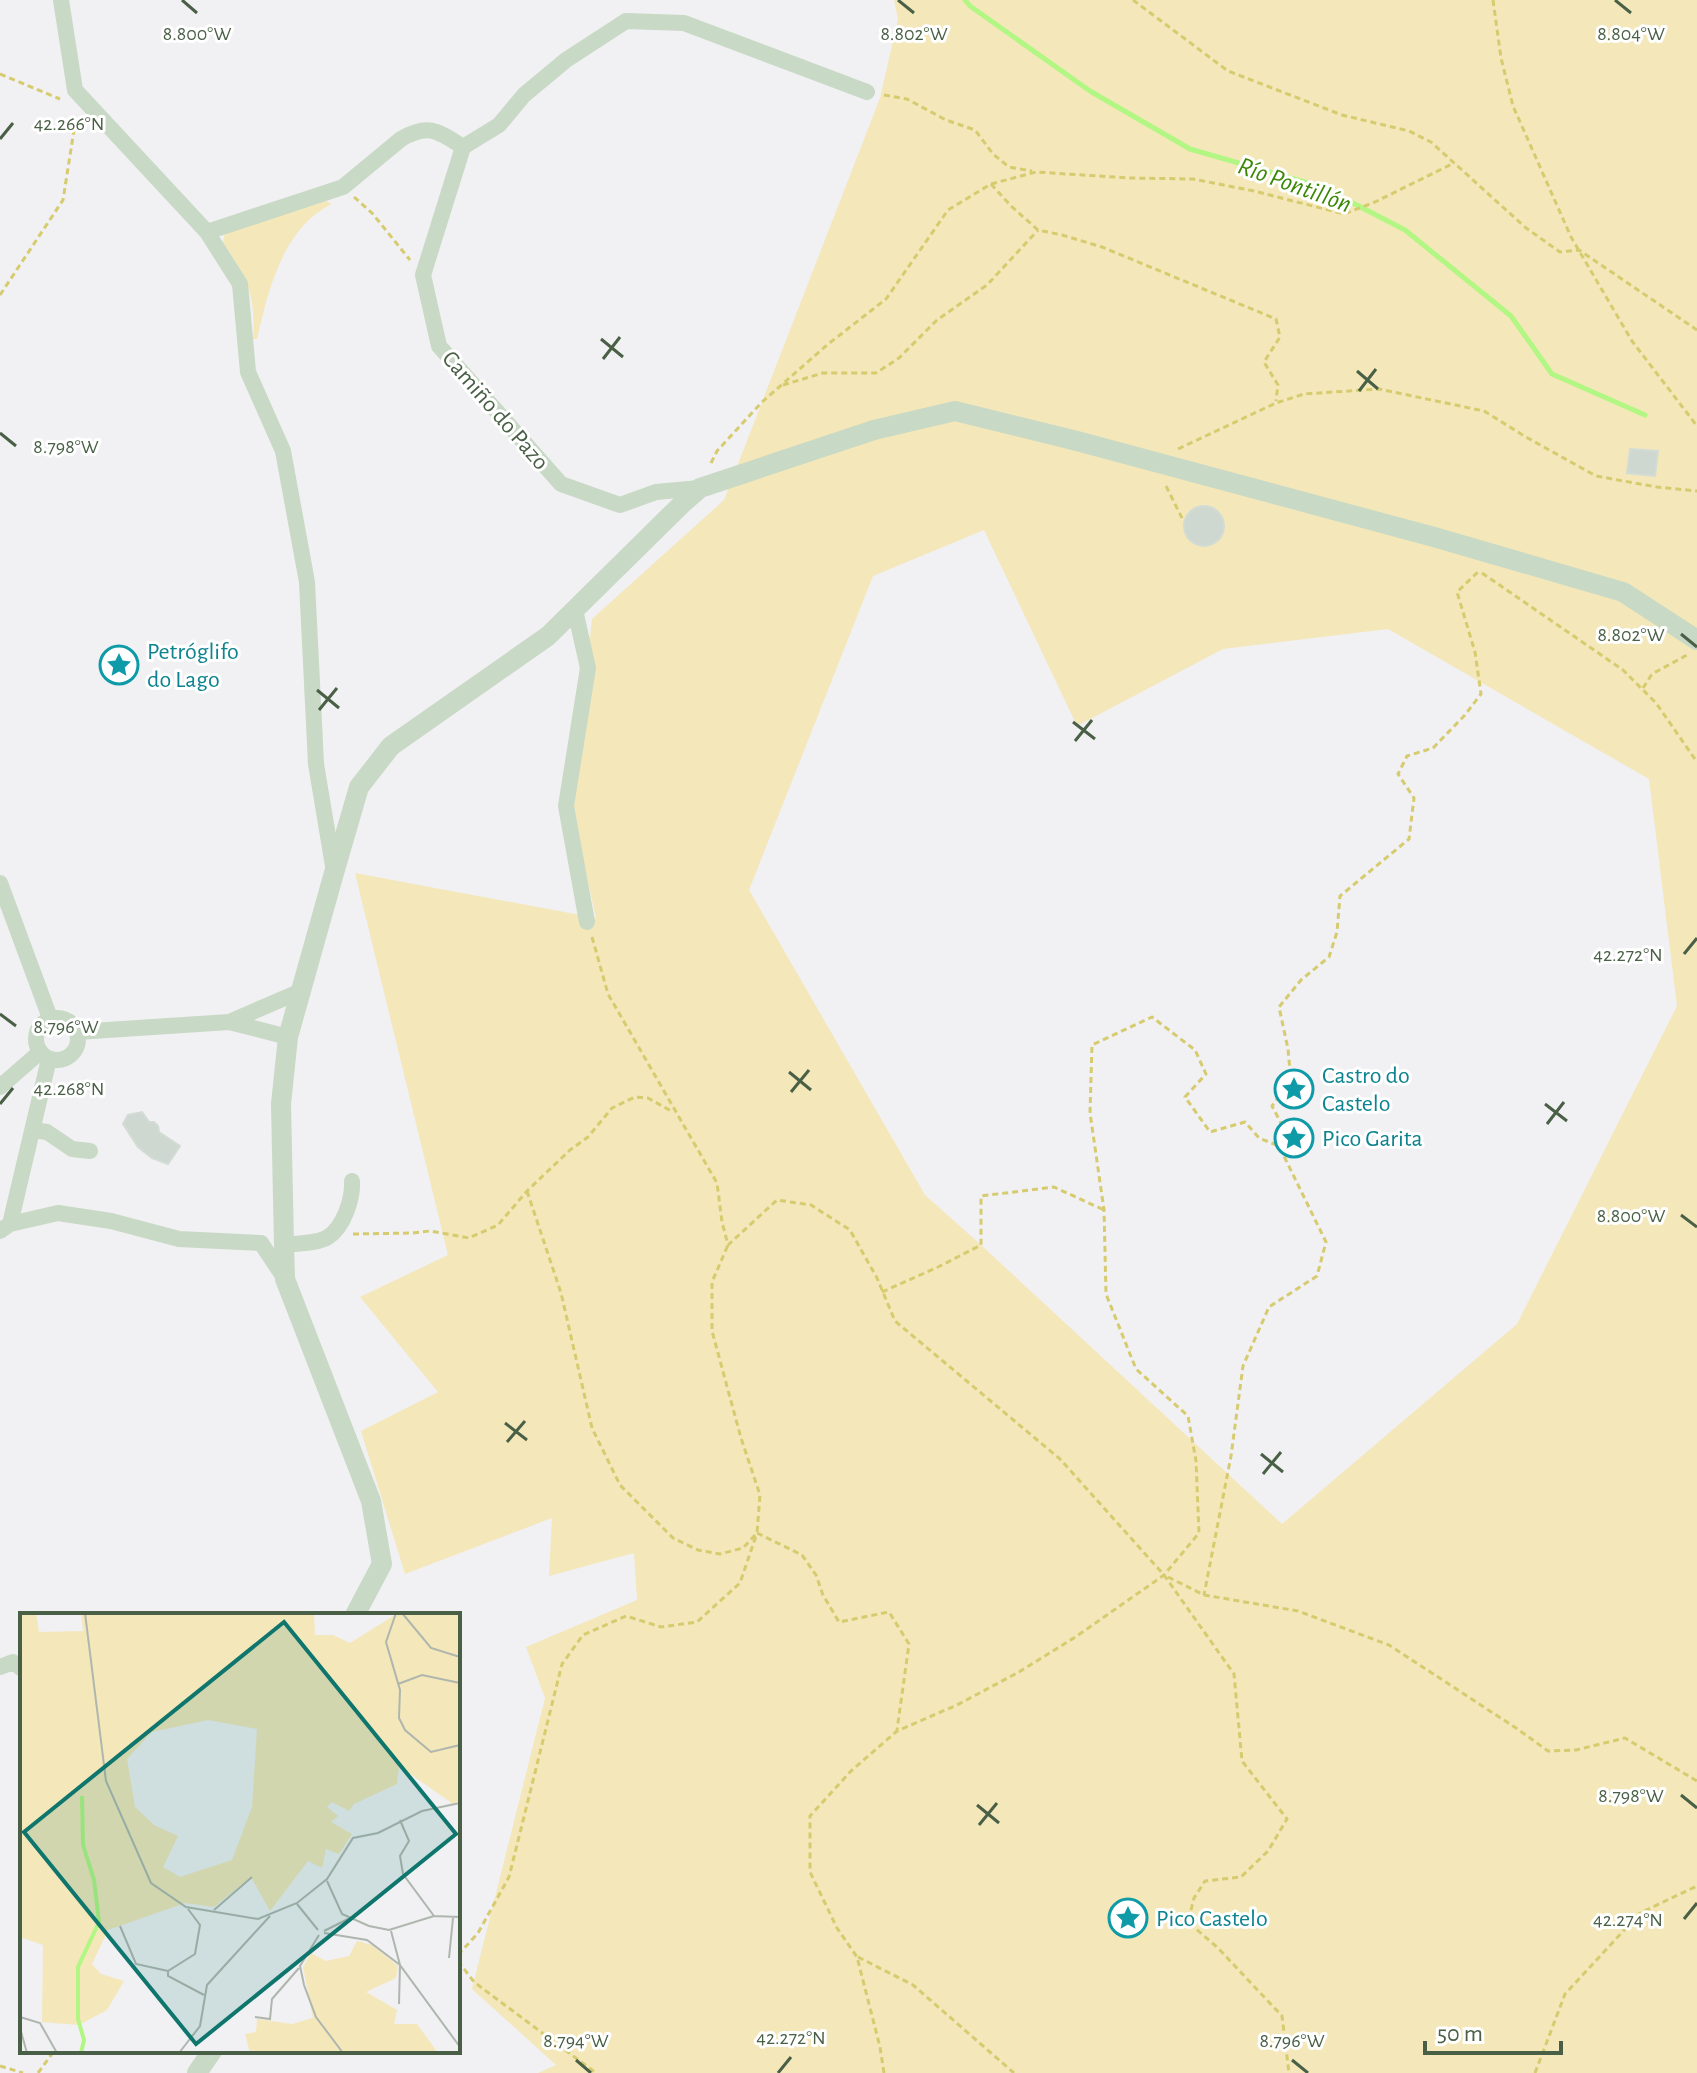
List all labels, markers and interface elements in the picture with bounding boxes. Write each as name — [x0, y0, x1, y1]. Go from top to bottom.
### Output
text: 8.800°W — [163, 24, 231, 44]
text: 8.802°W — [880, 24, 948, 44]
text: 8.804°W — [1597, 24, 1665, 44]
text: 42.266°N — [34, 114, 104, 134]
water label: Río Pontillón — [1234, 152, 1355, 217]
street label: Camiño do Pazo — [437, 347, 553, 475]
text: 8.798°W — [33, 437, 99, 457]
text: 8.802°W — [1597, 625, 1665, 645]
place label: Petróglifo do Lago — [147, 640, 239, 692]
place icon: Petróglifo do Lago — [98, 644, 140, 686]
text: 42.272°N — [1593, 945, 1663, 965]
text: 8.796°W — [33, 1017, 99, 1037]
place label: Castro do Castelo — [1322, 1064, 1410, 1116]
place icon: Castro do Castelo — [1273, 1068, 1315, 1110]
text: 42.268°N — [34, 1079, 104, 1099]
place icon: Pico Garita — [1273, 1117, 1315, 1159]
place label: Pico Garita — [1322, 1127, 1423, 1151]
text: 8.800°W — [1597, 1206, 1665, 1226]
inset map — [20, 1613, 460, 2053]
text: 8.798°W — [1598, 1786, 1664, 1806]
place icon: Pico Castelo — [1107, 1897, 1149, 1939]
place label: Pico Castelo — [1156, 1907, 1268, 1931]
text: 42.274°N — [1593, 1910, 1663, 1930]
scale bar — [1425, 2005, 1561, 2055]
text: 50 m — [1437, 2022, 1483, 2046]
text: 42.272°N — [756, 2028, 826, 2048]
text: 8.794°W — [543, 2031, 609, 2051]
text: 8.796°W — [1259, 2031, 1325, 2051]

